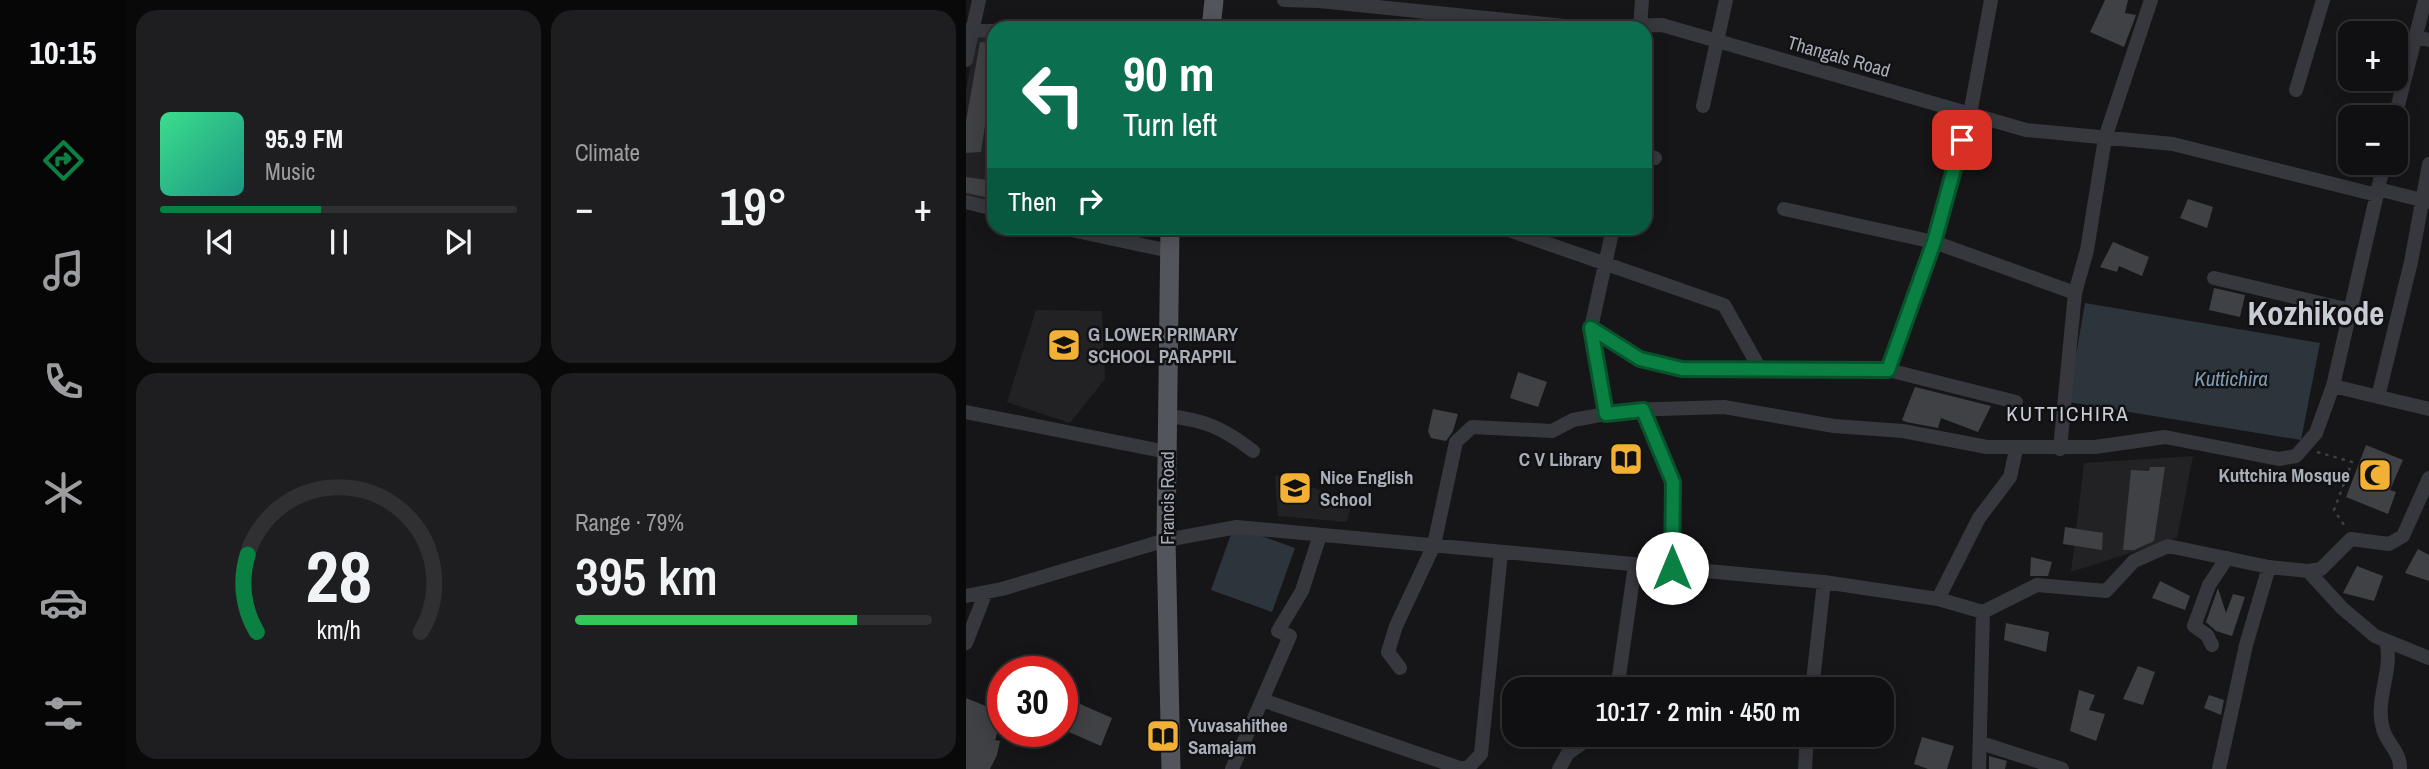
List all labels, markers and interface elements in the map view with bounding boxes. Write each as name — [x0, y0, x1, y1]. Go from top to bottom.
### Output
map controls — [2338, 21, 2408, 175]
button: + — [2338, 21, 2408, 91]
street label: Thangals Road — [1785, 29, 1893, 83]
text: 10:15 — [29, 31, 97, 74]
text: 90 m — [1123, 40, 1215, 106]
icon: left — [1008, 49, 1099, 140]
text: Turn left — [1123, 103, 1217, 146]
button: − — [2338, 105, 2408, 175]
pin — [1932, 110, 1992, 170]
text: 95.9 FM — [265, 121, 343, 156]
icon: arrive — [1943, 121, 1981, 159]
icon: directions — [39, 136, 88, 185]
text: Climate — [575, 137, 640, 168]
text: Music — [265, 156, 315, 187]
text: 19° — [719, 171, 788, 241]
text: − — [575, 182, 593, 233]
text: + — [914, 182, 932, 233]
icon: right — [1071, 182, 1109, 220]
text: Then — [1008, 184, 1057, 219]
icon: previous — [201, 223, 239, 261]
icon: pause — [320, 223, 358, 261]
icon: next — [439, 223, 477, 261]
icon: music — [39, 246, 88, 295]
district label: Kozhikode — [2248, 291, 2384, 335]
place label: G LOWER PRIMARY SCHOOL PARAPPIL — [1088, 321, 1239, 369]
school or university icon: G LOWER PRIMARY SCHOOL PARAPPIL — [1045, 326, 1083, 364]
icon: phone — [39, 357, 88, 406]
water label: Kuttichira — [2194, 364, 2268, 393]
district label: KUTTICHIRA — [2006, 399, 2130, 428]
library icon: C V Library — [1607, 440, 1645, 478]
place label: C V Library — [1519, 446, 1602, 472]
street label: Francis Road — [1154, 451, 1180, 545]
mosque icon: Kuttchira Mosque — [2356, 456, 2394, 494]
place label: Kuttchira Mosque — [2218, 462, 2350, 488]
place label: Nice English School — [1320, 464, 1414, 512]
icon: climate — [39, 468, 88, 517]
school or university icon: Nice English School — [1276, 469, 1314, 507]
text: Range · 79% — [575, 507, 684, 538]
text: 28 — [305, 527, 372, 625]
position arrow — [1635, 531, 1709, 605]
text: 395 km — [575, 541, 718, 611]
icon: car — [39, 578, 88, 627]
text: km/h — [316, 613, 361, 647]
speed limit sign: 30 — [987, 656, 1078, 747]
icon: filters — [39, 689, 88, 738]
text: 10:17 · 2 min · 450 m — [1596, 694, 1800, 729]
place label: Yuvasahithee Samajam — [1188, 712, 1288, 760]
library icon: Yuvasahithee Samajam — [1144, 717, 1182, 755]

